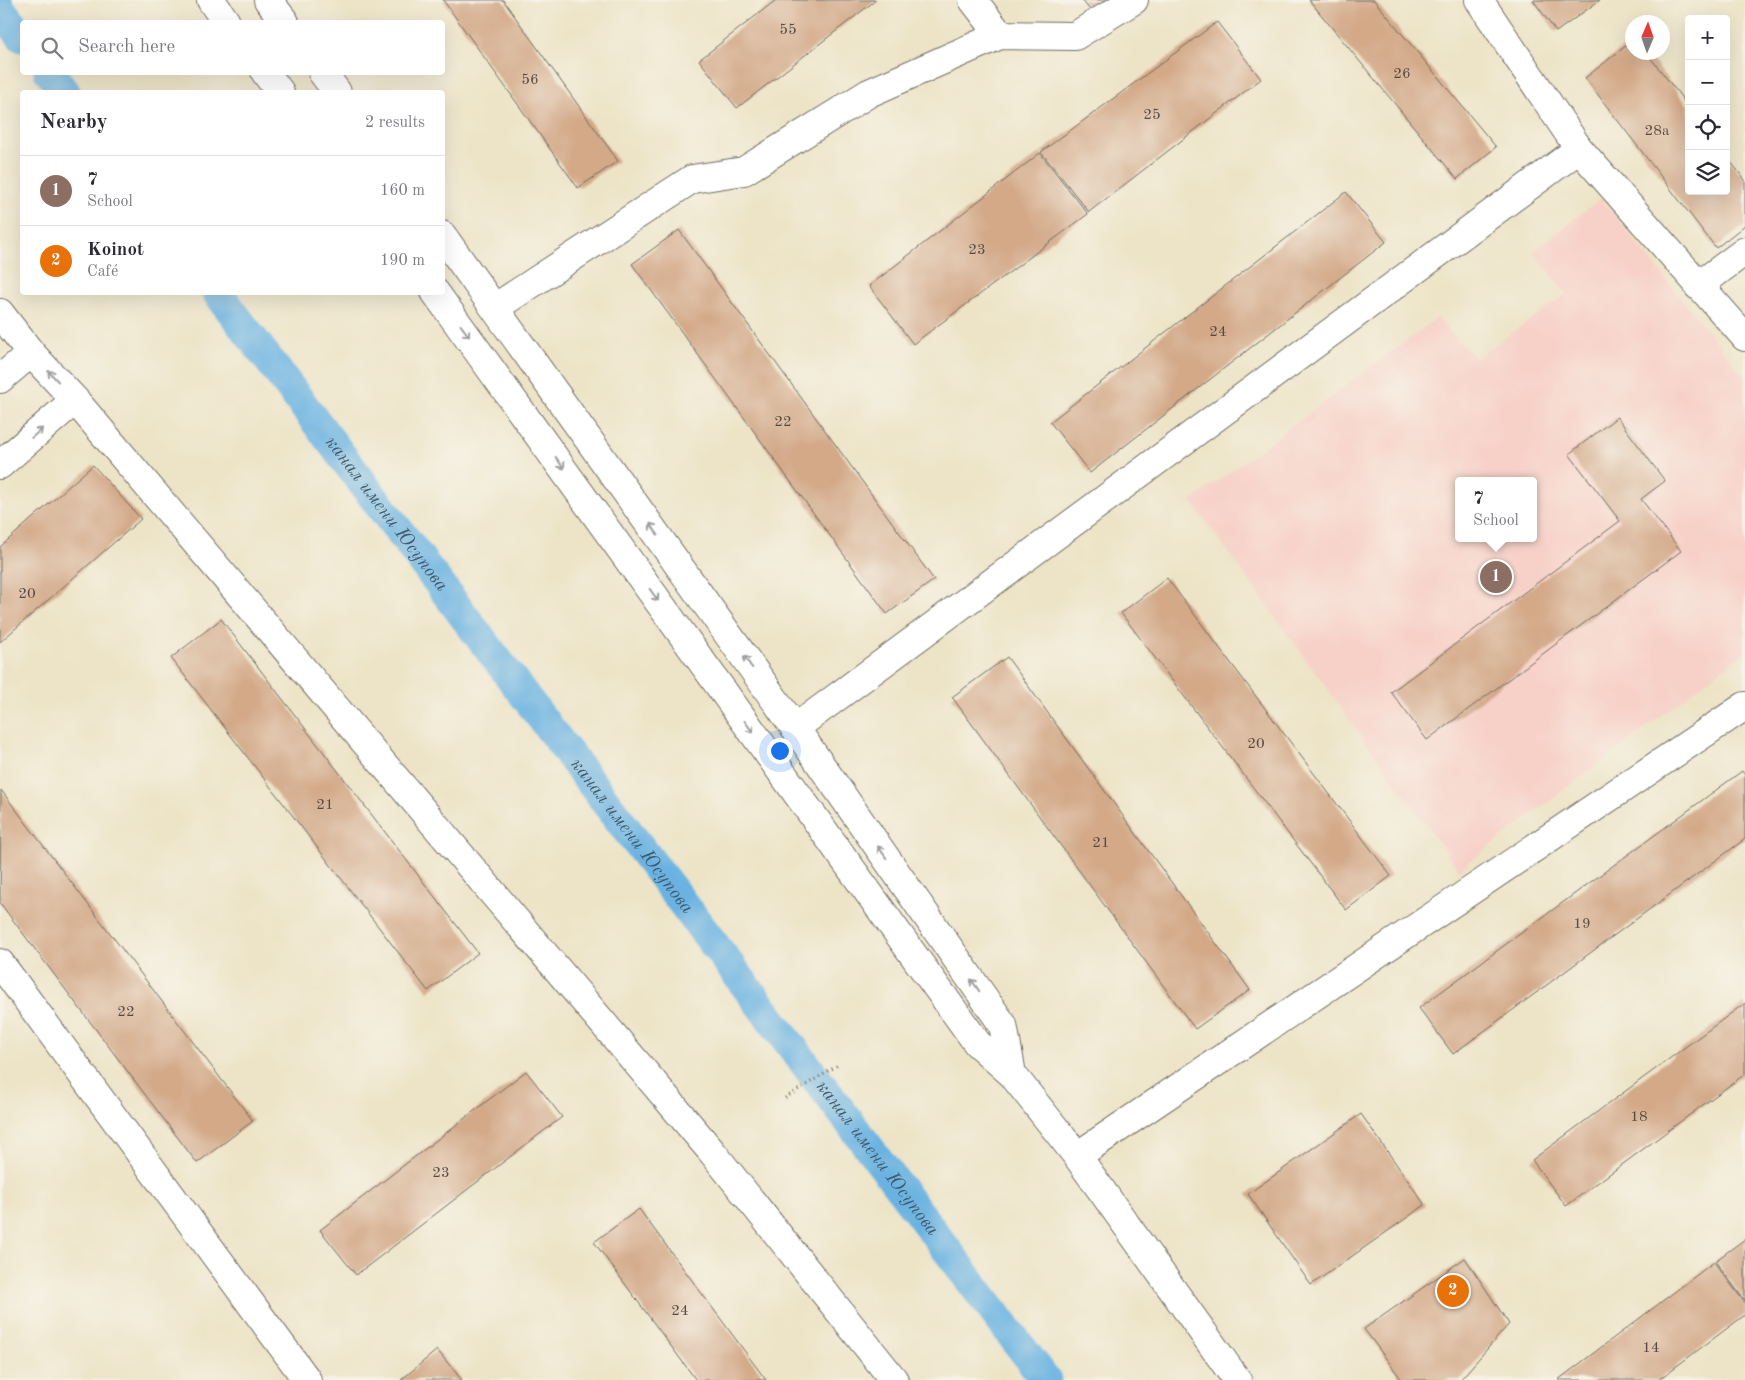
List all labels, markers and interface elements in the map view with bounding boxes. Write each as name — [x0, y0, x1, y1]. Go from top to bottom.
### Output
north arrow — [1625, 15, 1670, 60]
map controls — [1685, 15, 1730, 195]
button: + — [1685, 15, 1730, 60]
search box — [20, 20, 445, 75]
house number: 55 — [779, 23, 797, 38]
icon: search — [38, 34, 66, 62]
text: Search here — [78, 38, 175, 57]
button: − — [1685, 60, 1730, 105]
house number: 26 — [1393, 67, 1411, 82]
house number: 56 — [521, 73, 539, 88]
button: locate — [1685, 105, 1730, 150]
house number: 25 — [1143, 108, 1161, 123]
text: Nearby — [40, 112, 108, 133]
text: 2 results — [365, 115, 425, 131]
house number: 28а — [1645, 124, 1670, 139]
button: layers — [1685, 150, 1730, 195]
text: 7 — [87, 171, 98, 190]
text: 1 — [51, 183, 61, 199]
text: 160 m — [380, 183, 425, 199]
text: School — [87, 194, 133, 210]
text: Koinot — [87, 241, 144, 260]
house number: 23 — [968, 243, 986, 258]
text: 2 — [51, 253, 61, 269]
text: 190 m — [380, 253, 425, 269]
text: Café — [87, 264, 118, 280]
one-way arrow — [460, 324, 470, 338]
house number: 24 — [1209, 325, 1227, 340]
one-way arrow — [47, 370, 59, 383]
house number: 22 — [774, 415, 792, 430]
one-way arrow — [30, 427, 43, 439]
water label: канал имени Юсупова — [321, 433, 451, 595]
one-way arrow — [554, 456, 565, 469]
popup — [1455, 477, 1537, 542]
text: 7 — [1473, 490, 1484, 509]
text: School — [1473, 513, 1519, 529]
one-way arrow — [649, 523, 659, 537]
pin: 1 — [1480, 558, 1512, 596]
house number: 20 — [18, 587, 36, 602]
one-way arrow — [649, 588, 659, 602]
one-way arrow — [743, 655, 753, 669]
one-way arrow — [744, 720, 754, 734]
house number: 20 — [1247, 737, 1265, 752]
your location — [767, 738, 793, 764]
water label: канал имени Юсупова — [566, 755, 697, 917]
house number: 21 — [316, 798, 334, 813]
house number: 21 — [1092, 836, 1110, 851]
one-way arrow — [877, 845, 887, 859]
house number: 19 — [1573, 917, 1591, 932]
one-way arrow — [970, 978, 980, 992]
house number: 22 — [117, 1005, 135, 1020]
water label: канал имени Юсупова — [812, 1077, 942, 1239]
house number: 18 — [1630, 1110, 1648, 1125]
house number: 23 — [432, 1166, 450, 1181]
pin: 2 — [1437, 1272, 1469, 1310]
house number: 24 — [671, 1304, 689, 1319]
house number: 14 — [1642, 1341, 1660, 1356]

